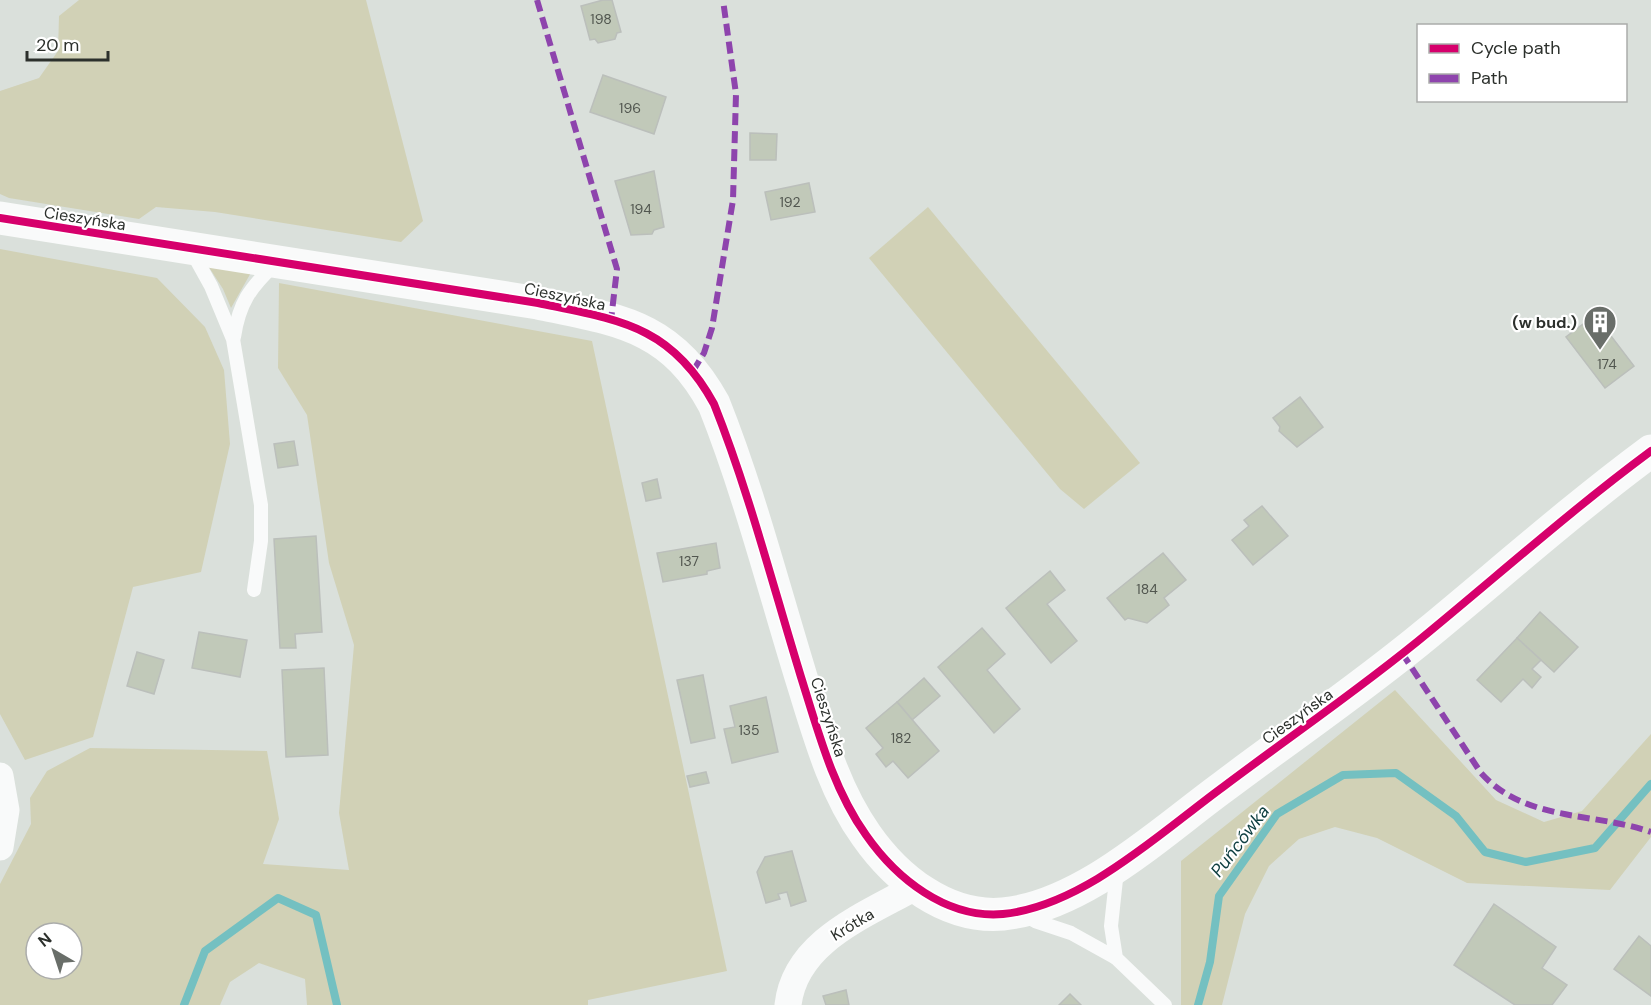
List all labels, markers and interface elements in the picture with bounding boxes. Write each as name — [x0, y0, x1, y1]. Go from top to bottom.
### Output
house number: 198 — [590, 10, 612, 28]
scale bar — [27, 24, 108, 62]
legend — [1417, 24, 1627, 102]
text: 20 m — [36, 33, 79, 57]
text: Cycle path — [1471, 36, 1561, 60]
text: Path — [1471, 66, 1508, 90]
house number: 196 — [619, 99, 641, 117]
house number: 192 — [780, 193, 801, 211]
house number: 194 — [630, 200, 652, 218]
street label: Cieszyńska — [42, 202, 127, 235]
street label: Cieszyńska — [522, 278, 607, 315]
building icon: (w bud.) — [1582, 304, 1618, 351]
place label: (w bud.) — [1512, 312, 1577, 333]
house number: 174 — [1597, 355, 1617, 373]
house number: 137 — [679, 552, 699, 570]
house number: 184 — [1136, 580, 1158, 598]
street label: Cieszyńska — [806, 675, 851, 760]
street label: Cieszyńska — [1258, 684, 1337, 749]
house number: 135 — [738, 721, 760, 739]
house number: 182 — [891, 729, 911, 747]
water label: Puńcówka — [1205, 800, 1275, 882]
street label: Krótka — [827, 903, 878, 946]
north arrow — [24, 921, 84, 981]
text: N — [34, 928, 56, 952]

